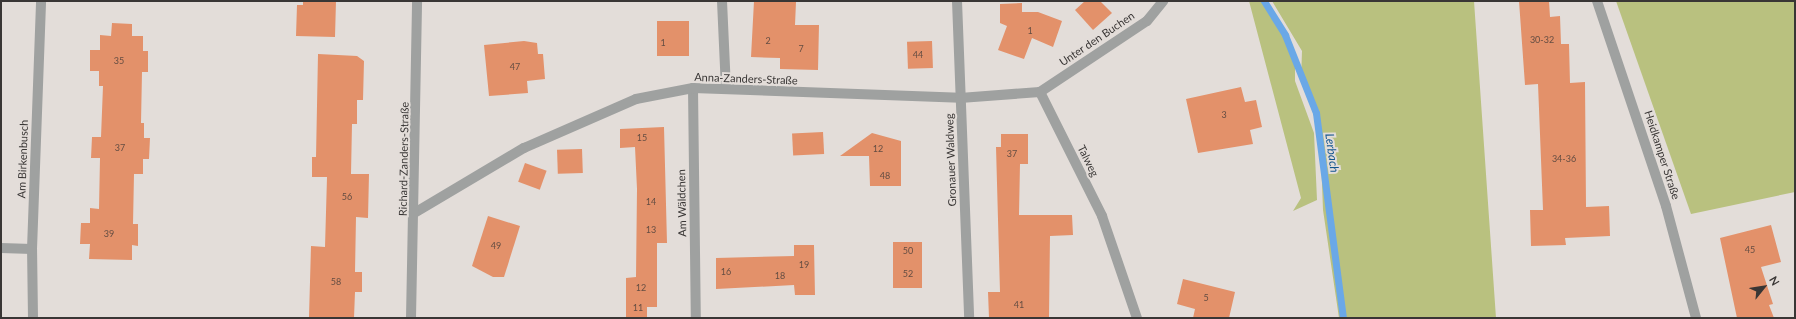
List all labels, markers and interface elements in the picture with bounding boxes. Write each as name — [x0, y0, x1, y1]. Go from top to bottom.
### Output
street label: Unter den Buchen — [1057, 9, 1137, 69]
house number: 1 — [1027, 26, 1033, 36]
house number: 30-32 — [1530, 35, 1554, 45]
house number: 2 — [765, 36, 771, 46]
house number: 1 — [660, 38, 666, 48]
house number: 7 — [798, 44, 804, 54]
house number: 44 — [913, 50, 923, 60]
house number: 35 — [114, 56, 124, 66]
house number: 47 — [510, 62, 520, 72]
street label: Anna-Zanders-Straße — [694, 71, 798, 87]
street label: Richard-Zanders-Straße — [396, 102, 412, 216]
street label: Heidkamper Straße — [1641, 109, 1683, 201]
house number: 3 — [1221, 110, 1227, 120]
street label: Gronauer Waldweg — [943, 113, 959, 207]
street label: Am Birkenbusch — [15, 119, 31, 199]
water label: Lerbach — [1322, 132, 1342, 174]
house number: 15 — [637, 133, 647, 143]
house number: 37 — [115, 143, 125, 153]
street label: Talweg — [1075, 143, 1101, 179]
house number: 12 — [873, 144, 883, 154]
house number: 37 — [1007, 149, 1017, 159]
house number: 34-36 — [1552, 154, 1576, 164]
street label: Am Wäldchen — [675, 169, 689, 237]
house number: 48 — [880, 171, 890, 181]
house number: 56 — [342, 192, 352, 202]
house number: 14 — [646, 197, 656, 207]
house number: 13 — [646, 225, 656, 235]
house number: 39 — [104, 229, 114, 239]
house number: 49 — [491, 241, 501, 251]
house number: 45 — [1745, 245, 1755, 255]
house number: 50 — [903, 246, 913, 256]
house number: 19 — [799, 260, 809, 270]
house number: 16 — [721, 267, 731, 277]
north arrow — [1744, 267, 1784, 307]
house number: 52 — [903, 269, 913, 279]
house number: 18 — [775, 271, 785, 281]
text: N — [1767, 274, 1783, 288]
house number: 58 — [331, 277, 341, 287]
house number: 12 — [636, 283, 646, 293]
house number: 5 — [1203, 293, 1209, 303]
house number: 41 — [1014, 300, 1024, 310]
house number: 11 — [633, 303, 643, 313]

